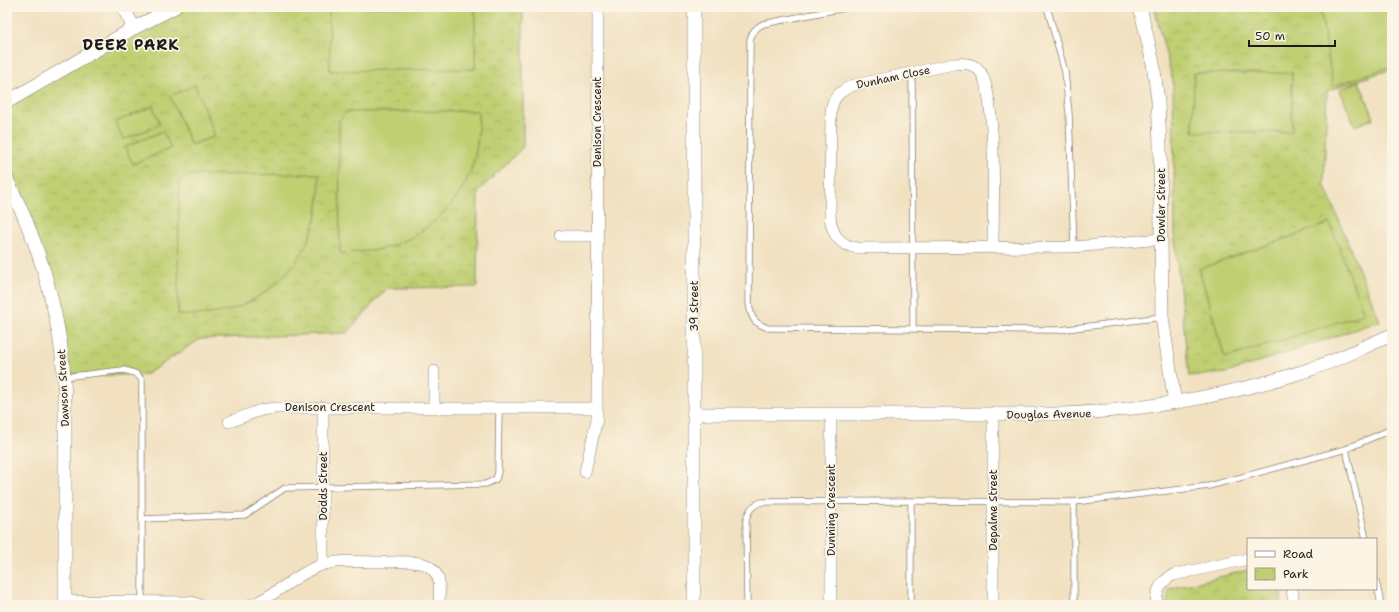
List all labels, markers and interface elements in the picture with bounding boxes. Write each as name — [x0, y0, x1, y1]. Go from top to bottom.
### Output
scale bar — [1249, 22, 1335, 48]
text: 50 m — [1255, 28, 1285, 44]
district label: DEER PARK — [82, 35, 180, 55]
street label: Dunham Close — [855, 62, 931, 93]
street label: Denison Crescent — [590, 77, 605, 167]
street label: Dowler Street — [1154, 168, 1169, 242]
street label: 39 Street — [687, 280, 702, 331]
street label: Dawson Street — [54, 349, 73, 427]
street label: Denison Crescent — [285, 400, 375, 415]
street label: Douglas Avenue — [1006, 406, 1092, 423]
street label: Dodds Street — [316, 451, 331, 521]
street label: Dunning Crescent — [824, 464, 839, 556]
street label: Depalme Street — [986, 469, 1001, 551]
legend — [1247, 538, 1377, 590]
text: Road — [1283, 546, 1314, 562]
text: Park — [1283, 566, 1309, 582]

